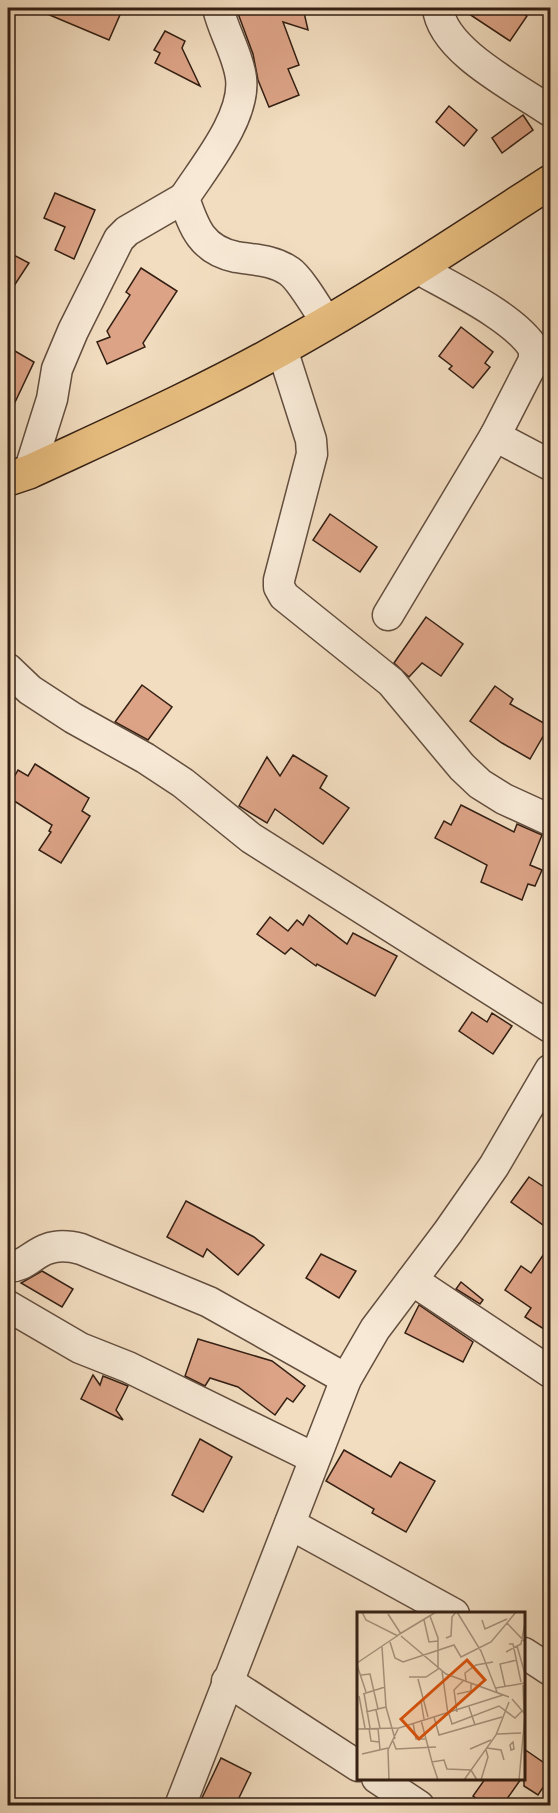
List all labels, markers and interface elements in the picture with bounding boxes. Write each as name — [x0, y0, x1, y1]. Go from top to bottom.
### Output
inset map — [357, 1612, 525, 1780]

